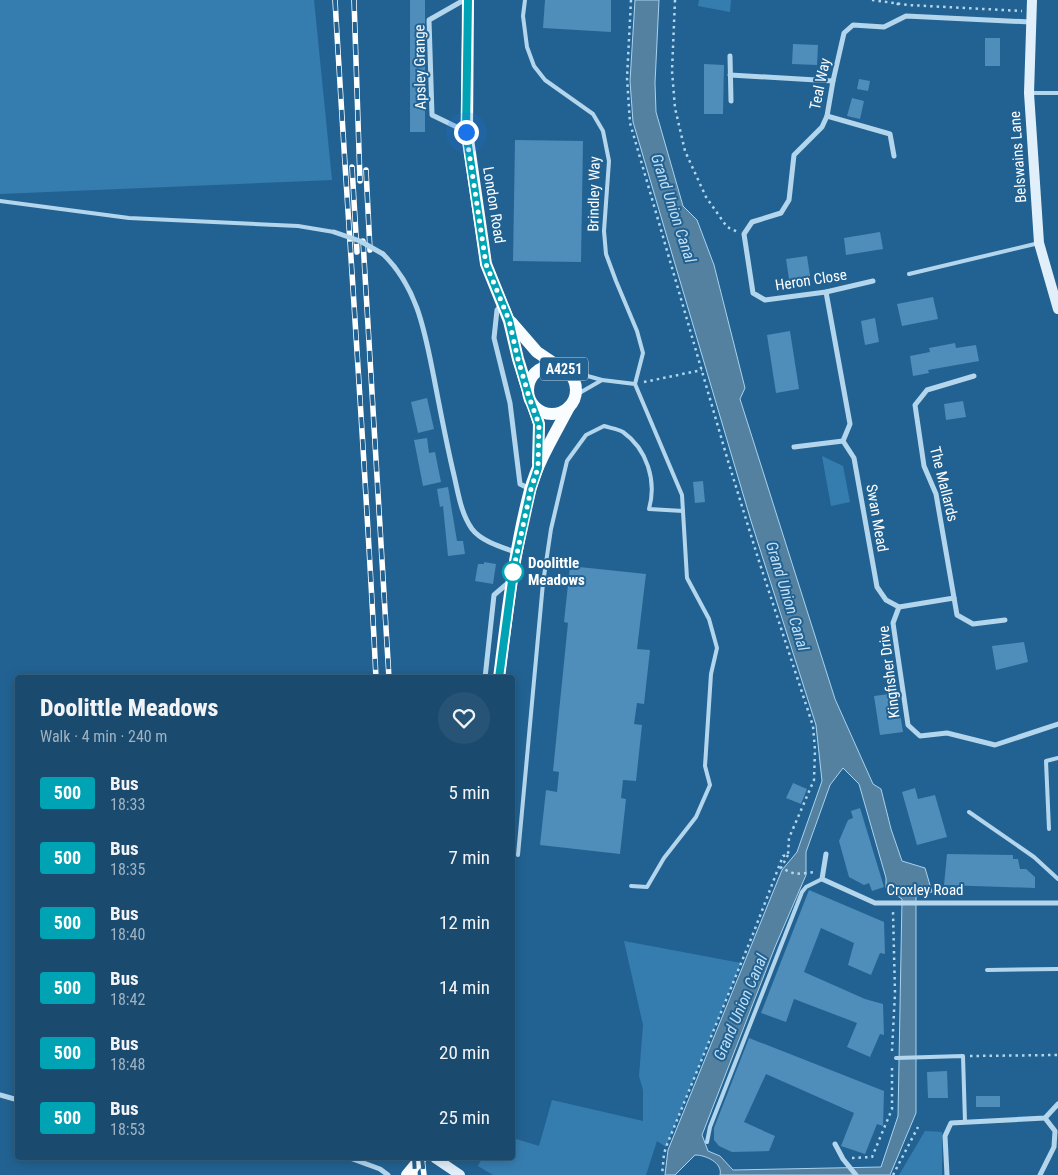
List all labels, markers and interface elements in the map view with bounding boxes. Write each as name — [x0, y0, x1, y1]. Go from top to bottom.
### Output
street label: Apsley Grange — [410, 24, 430, 110]
street label: Teal Way — [806, 56, 834, 112]
street label: Belswains Lane — [1006, 110, 1030, 204]
your location — [454, 120, 479, 145]
water label: Grand Union Canal — [647, 151, 700, 265]
street label: Brindley Way — [584, 156, 604, 232]
street label: London Road — [479, 165, 509, 245]
street label: Heron Close — [774, 265, 848, 295]
road number: A4251 — [540, 358, 588, 380]
street label: The Mallards — [926, 445, 962, 524]
street label: Swan Mead — [862, 483, 892, 553]
water label: Grand Union Canal — [762, 539, 813, 654]
place label: Doolittle Meadows — [528, 554, 585, 589]
marker: Doolittle Meadows — [502, 561, 524, 583]
street label: Kingfisher Drive — [874, 625, 904, 719]
button: heart — [438, 692, 490, 744]
text: Doolittle Meadows — [40, 694, 219, 722]
text: Walk · 4 min · 240 m — [40, 727, 167, 746]
text: Bus — [110, 772, 139, 795]
text: 5 min — [448, 781, 490, 804]
text: 500 — [54, 782, 81, 803]
text: 18:33 — [110, 795, 145, 814]
text: Bus — [110, 837, 139, 860]
text: 7 min — [448, 846, 490, 869]
text: 500 — [54, 847, 81, 868]
text: 18:35 — [110, 860, 145, 879]
street label: Croxley Road — [886, 881, 964, 899]
text: Bus — [110, 902, 139, 925]
text: 12 min — [439, 911, 490, 934]
text: 500 — [54, 912, 81, 933]
text: 18:40 — [110, 925, 145, 944]
water label: Grand Union Canal — [710, 951, 772, 1063]
text: Bus — [110, 967, 139, 990]
text: 14 min — [439, 976, 490, 999]
text: 500 — [54, 977, 81, 998]
text: 18:42 — [110, 990, 145, 1009]
text: Bus — [110, 1032, 139, 1055]
text: 20 min — [439, 1041, 490, 1064]
text: 500 — [54, 1042, 81, 1063]
text: 18:48 — [110, 1055, 145, 1074]
text: Bus — [110, 1097, 139, 1120]
text: 25 min — [439, 1106, 490, 1129]
text: 500 — [54, 1107, 81, 1128]
text: 18:53 — [110, 1120, 145, 1139]

